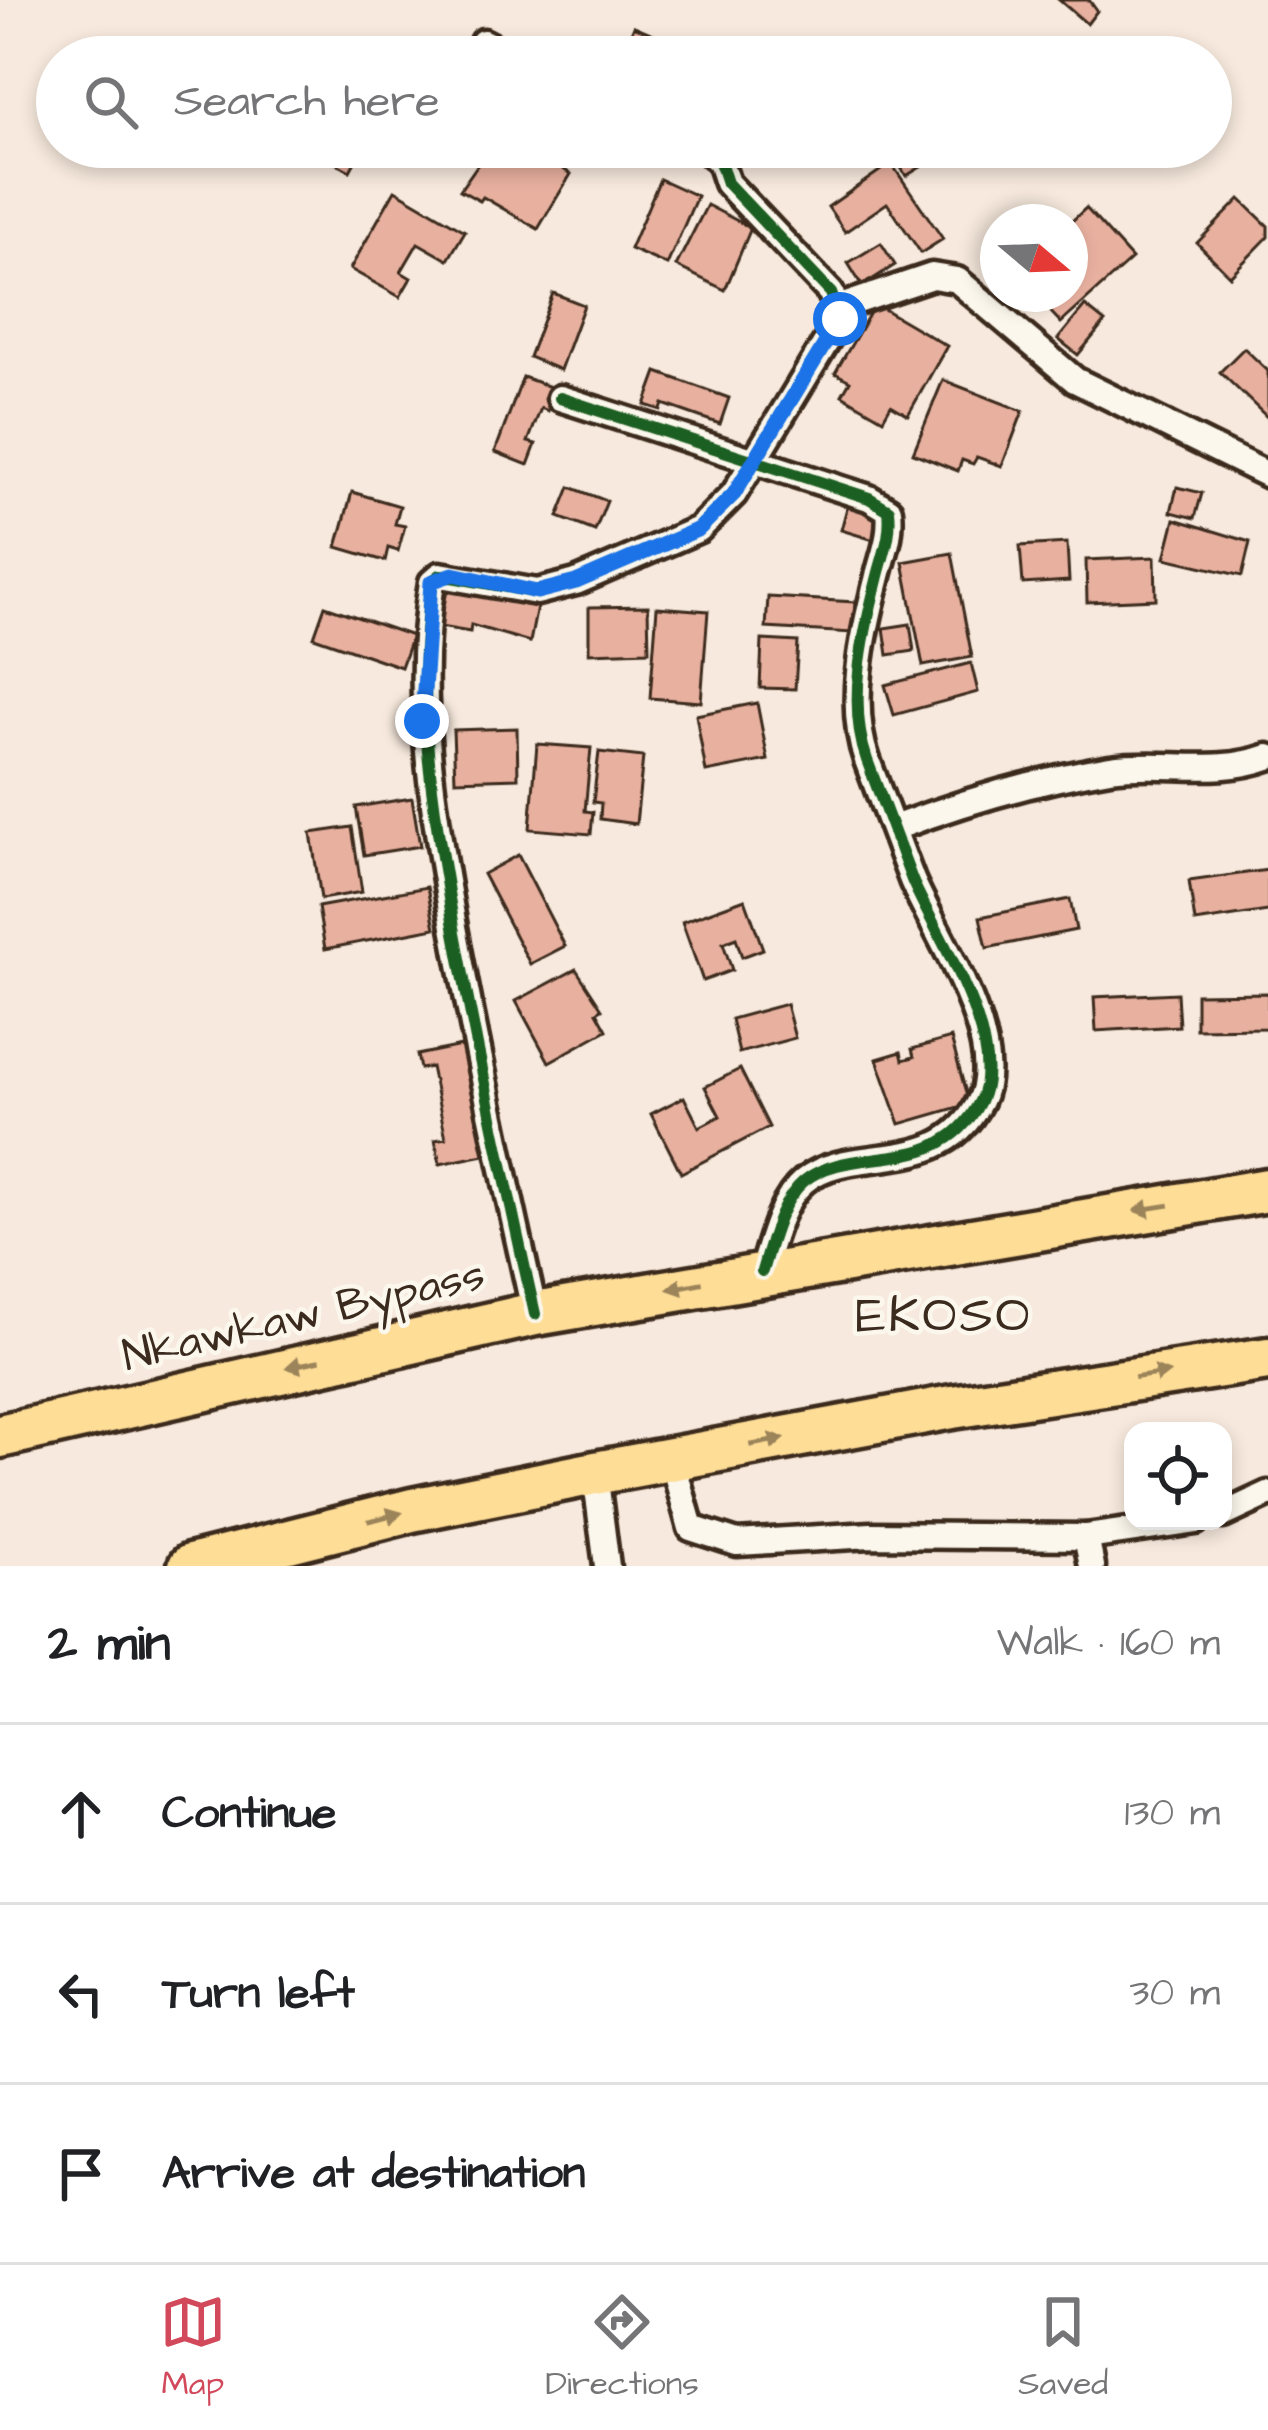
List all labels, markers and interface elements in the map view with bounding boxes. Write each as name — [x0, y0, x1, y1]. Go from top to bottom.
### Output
search box — [36, 36, 1232, 168]
icon: search — [78, 69, 144, 135]
text: Search here — [174, 71, 440, 133]
north arrow — [980, 204, 1088, 312]
route start — [813, 292, 867, 346]
route end — [395, 694, 449, 748]
one-way arrow — [1133, 1199, 1171, 1218]
street label: Nkawkaw Bypass — [116, 1244, 491, 1389]
one-way arrow — [665, 1277, 703, 1295]
district label: EKOSO — [855, 1281, 1033, 1352]
one-way arrow — [283, 1355, 321, 1374]
one-way arrow — [1133, 1366, 1171, 1384]
map controls — [1124, 1422, 1232, 1530]
button: locate — [1124, 1422, 1232, 1530]
one-way arrow — [749, 1432, 787, 1451]
one-way arrow — [366, 1507, 403, 1526]
text: 2 min — [48, 1609, 171, 1680]
text: Walk · 160 m — [997, 1617, 1220, 1671]
icon: ahead — [48, 1781, 114, 1847]
text: Continue — [162, 1783, 336, 1845]
text: 130 m — [1125, 1787, 1220, 1841]
icon: left — [48, 1961, 114, 2027]
text: Turn left — [162, 1963, 355, 2025]
text: 30 m — [1130, 1967, 1220, 2021]
icon: arrive — [48, 2141, 114, 2207]
text: Arrive at destination — [162, 2143, 585, 2205]
tab: Map — [160, 2289, 226, 2407]
tab: Directions — [545, 2289, 699, 2407]
tab: Saved — [1018, 2289, 1108, 2407]

